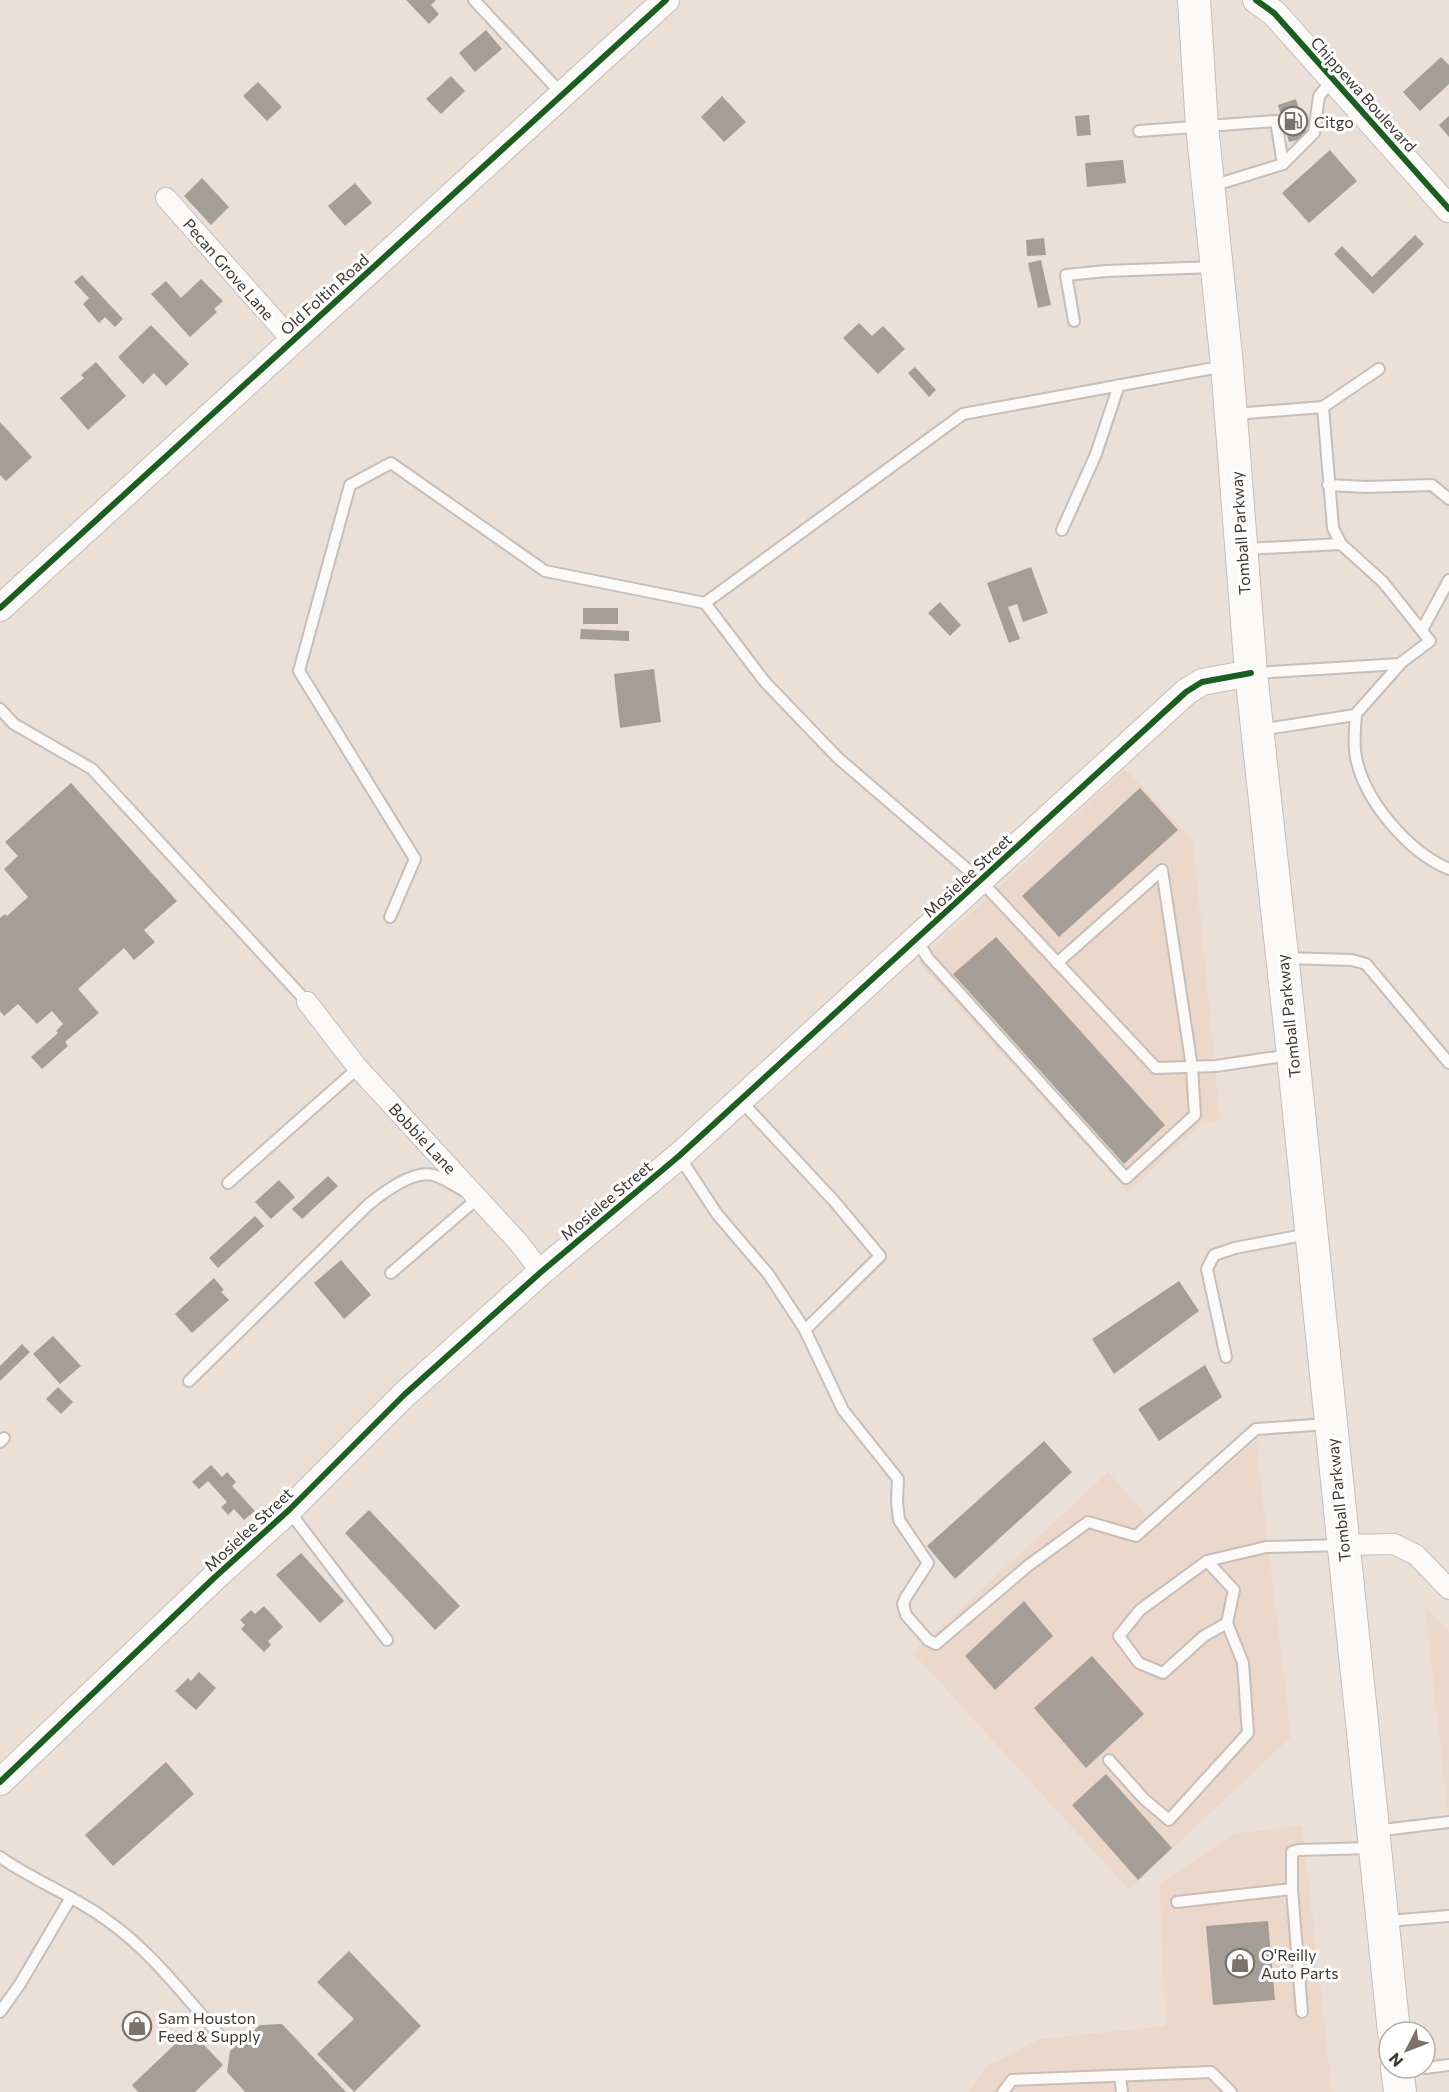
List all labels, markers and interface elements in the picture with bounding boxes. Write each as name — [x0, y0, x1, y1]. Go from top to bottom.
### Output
street label: Chippewa Boulevard — [1307, 33, 1421, 155]
fuel station icon: Citgo — [1277, 105, 1309, 137]
place label: Citgo — [1314, 112, 1354, 131]
street label: Pecan Grove Lane — [180, 214, 278, 324]
street label: Old Foltin Road — [276, 249, 372, 339]
street label: Tomball Parkway — [1226, 470, 1254, 596]
street label: Mosielee Street — [919, 829, 1015, 921]
street label: Tomball Parkway — [1272, 953, 1304, 1079]
street label: Bobbie Lane — [386, 1099, 460, 1177]
street label: Mosielee Street — [556, 1156, 656, 1244]
street label: Tomball Parkway — [1322, 1437, 1354, 1563]
street label: Mosielee Street — [200, 1483, 296, 1575]
place label: O'Reilly Auto Parts — [1261, 1945, 1339, 1982]
shop icon: O'Reilly Auto Parts — [1224, 1947, 1256, 1979]
place label: Sam Houston Feed & Supply — [158, 2008, 260, 2045]
shop icon: Sam Houston Feed & Supply — [121, 2010, 153, 2042]
north arrow — [1377, 2020, 1437, 2080]
text: N — [1384, 2050, 1407, 2071]

